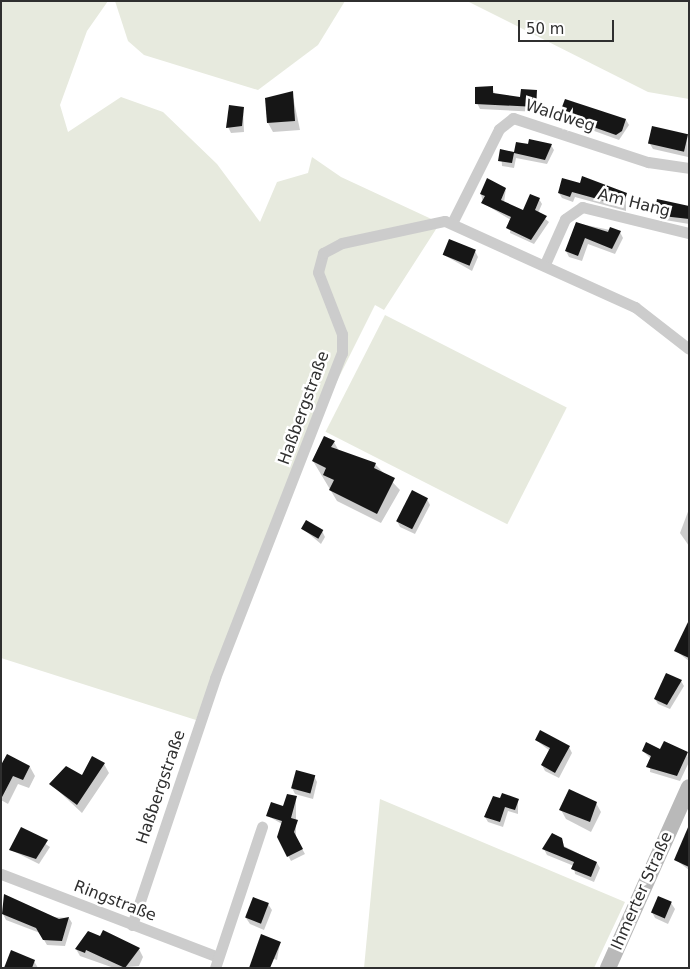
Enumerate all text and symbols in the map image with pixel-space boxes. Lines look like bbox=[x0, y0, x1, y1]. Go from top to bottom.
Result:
scale bar bbox=[520, 10, 616, 42]
text: 50 m bbox=[526, 20, 564, 38]
street label: Waldweg bbox=[523, 96, 597, 136]
street label: Am Hang bbox=[596, 185, 672, 221]
street label: Haßbergstraße bbox=[275, 349, 333, 467]
street label: Haßbergstraße bbox=[133, 727, 189, 847]
street label: Ihmerter Straße bbox=[607, 829, 677, 953]
street label: Ringstraße bbox=[71, 876, 159, 926]

